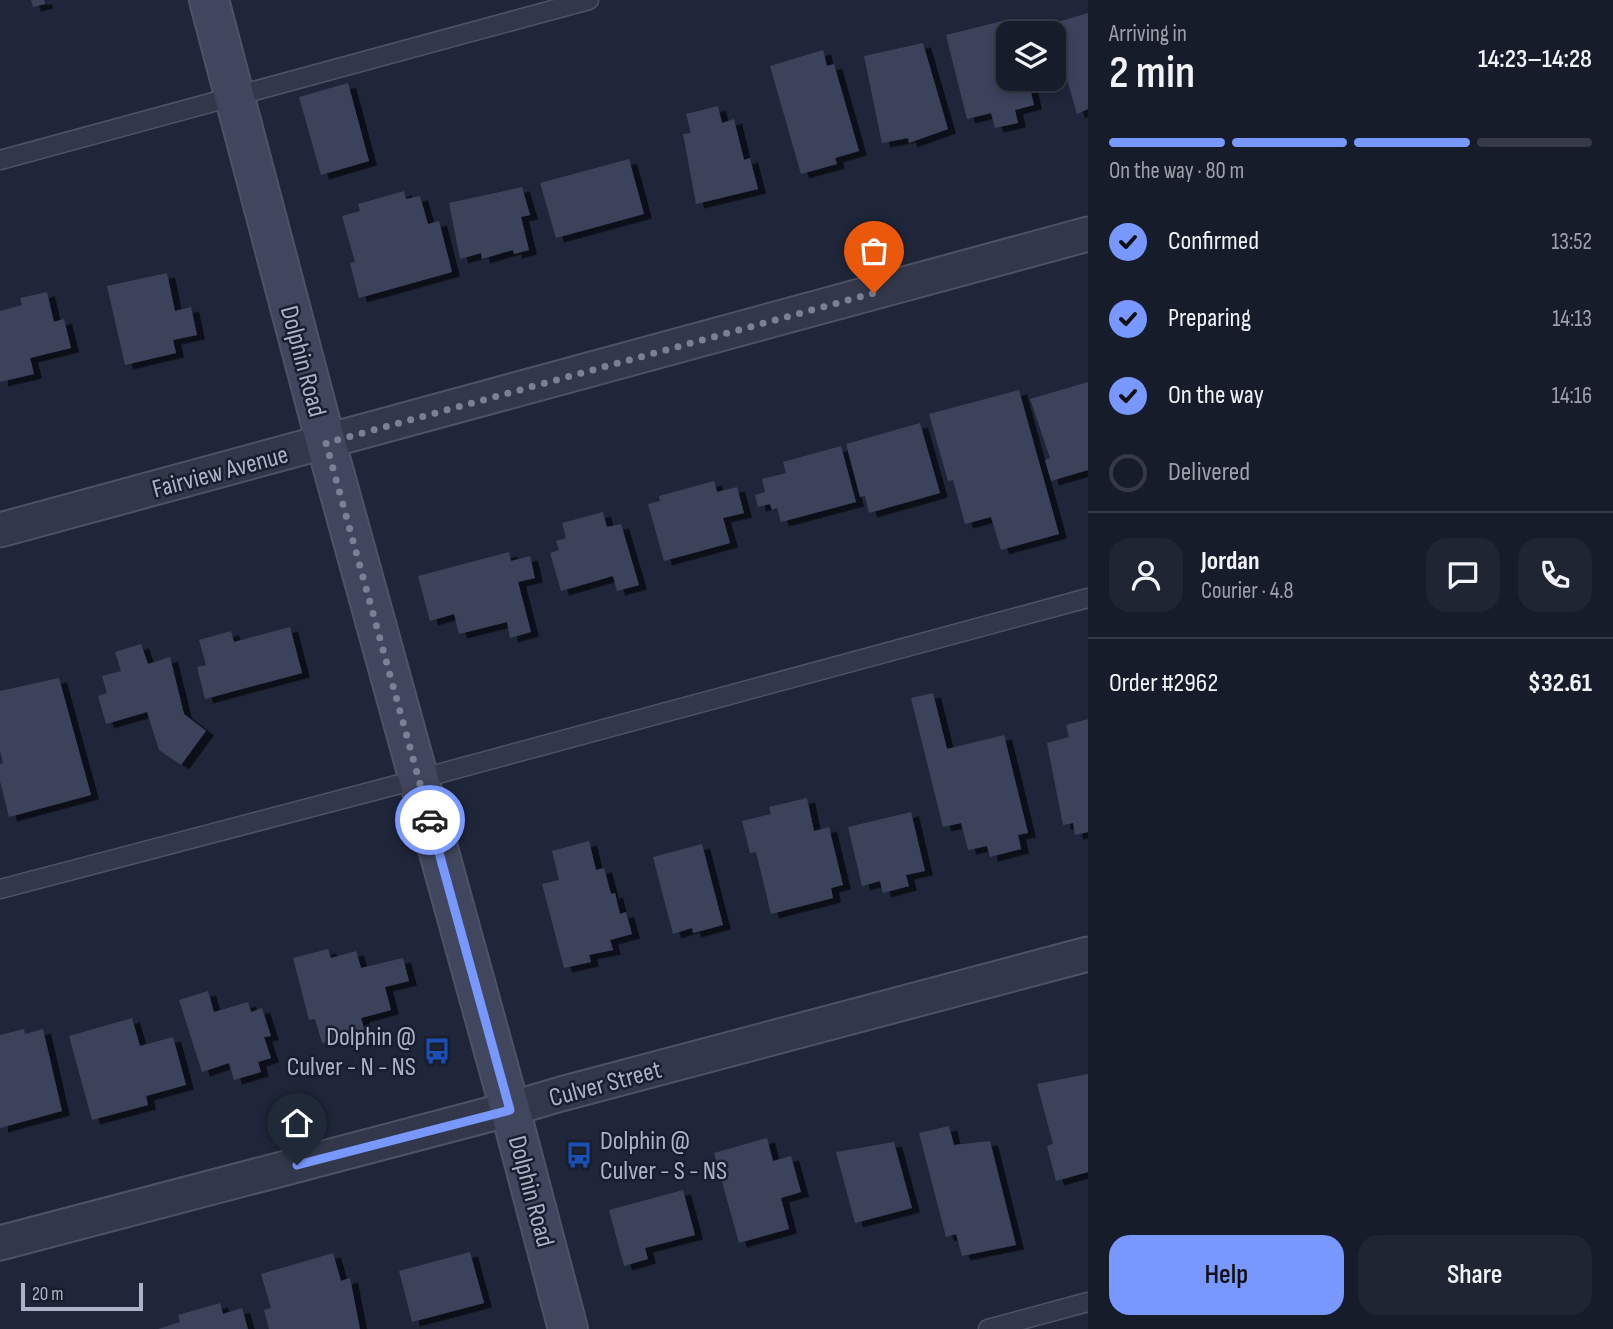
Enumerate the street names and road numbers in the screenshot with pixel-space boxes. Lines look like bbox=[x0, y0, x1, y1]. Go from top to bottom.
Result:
street label: Dolphin Road bbox=[273, 302, 332, 420]
street label: Fairview Avenue bbox=[149, 439, 292, 505]
street label: Culver Street bbox=[546, 1055, 665, 1114]
street label: Dolphin Road bbox=[501, 1132, 560, 1250]

